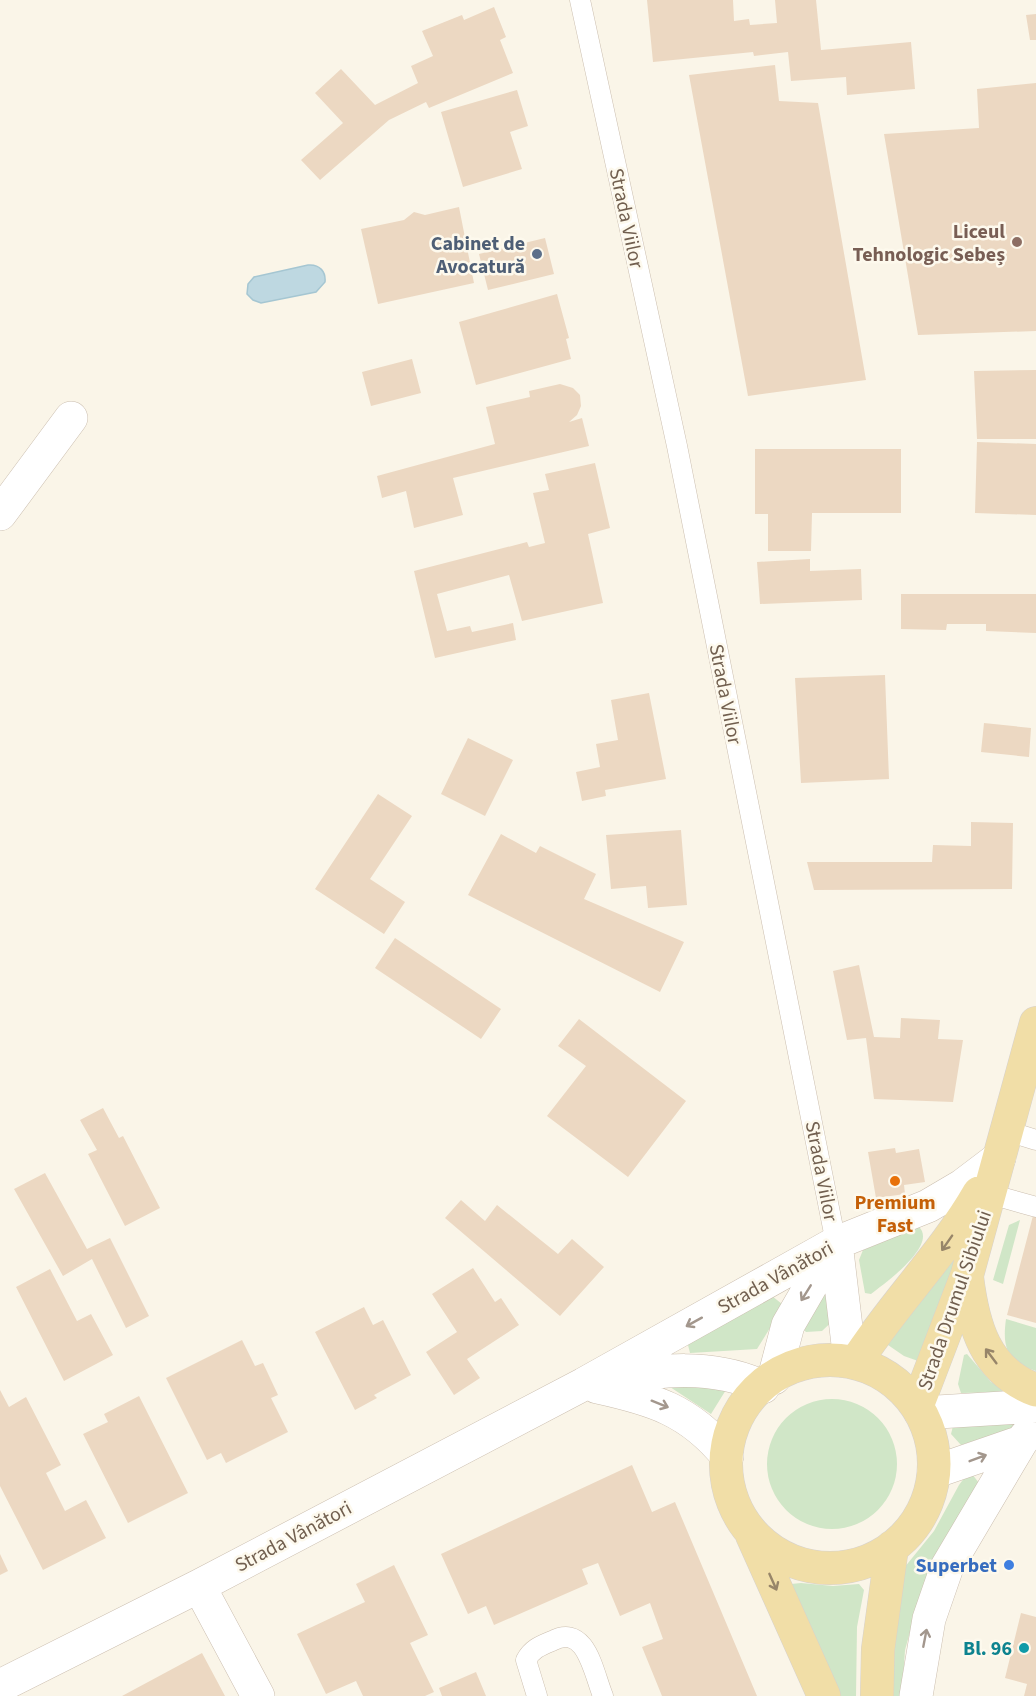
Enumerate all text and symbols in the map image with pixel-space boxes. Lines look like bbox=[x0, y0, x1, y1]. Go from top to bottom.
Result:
street label: Strada Viilor bbox=[602, 166, 650, 271]
place label: Liceul Tehnologic Sebeș bbox=[853, 218, 1005, 269]
place label: Cabinet de Avocatură bbox=[431, 230, 525, 281]
marker: Liceul Tehnologic Sebeș bbox=[1010, 235, 1024, 249]
marker: Cabinet de Avocatură bbox=[530, 247, 544, 261]
street label: Strada Viilor bbox=[702, 642, 748, 747]
street label: Strada Viilor bbox=[798, 1119, 844, 1224]
marker: Premium Fast bbox=[888, 1174, 902, 1188]
place label: Premium Fast bbox=[854, 1189, 936, 1240]
street label: Strada Drumul Sibiului bbox=[911, 1207, 999, 1394]
street label: Strada Vânători bbox=[712, 1234, 838, 1321]
one-way arrow bbox=[941, 1235, 953, 1251]
one-way arrow bbox=[799, 1284, 812, 1301]
one-way arrow bbox=[685, 1317, 702, 1329]
one-way arrow bbox=[984, 1348, 997, 1364]
one-way arrow bbox=[651, 1399, 669, 1410]
one-way arrow bbox=[968, 1452, 987, 1463]
street label: Strada Vânători bbox=[230, 1494, 357, 1579]
place label: Superbet bbox=[915, 1552, 997, 1580]
marker: Superbet bbox=[1002, 1558, 1016, 1572]
one-way arrow bbox=[767, 1572, 779, 1590]
one-way arrow bbox=[920, 1629, 931, 1649]
place label: Bl. 96 bbox=[963, 1635, 1012, 1663]
marker: Bl. 96 bbox=[1017, 1641, 1031, 1655]

